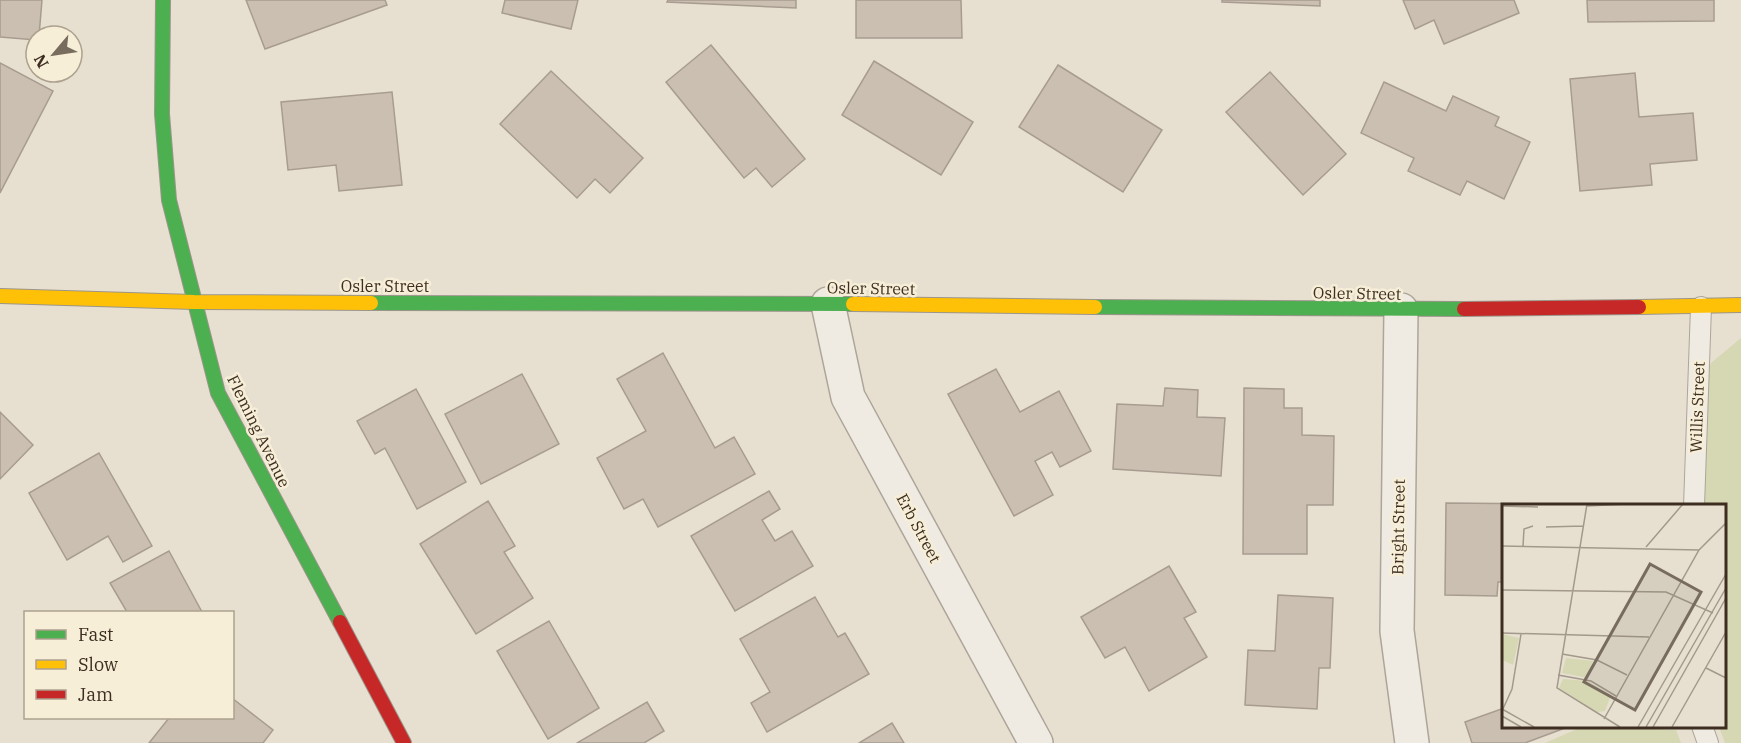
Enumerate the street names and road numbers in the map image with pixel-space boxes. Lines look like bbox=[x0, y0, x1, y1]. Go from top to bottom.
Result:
street label: Osler Street bbox=[341, 276, 430, 296]
street label: Osler Street bbox=[827, 277, 916, 299]
street label: Osler Street bbox=[1313, 282, 1402, 304]
street label: Willis Street bbox=[1685, 361, 1709, 453]
street label: Fleming Avenue bbox=[223, 372, 295, 490]
street label: Bright Street bbox=[1387, 479, 1409, 575]
street label: Erb Street bbox=[892, 490, 946, 566]

